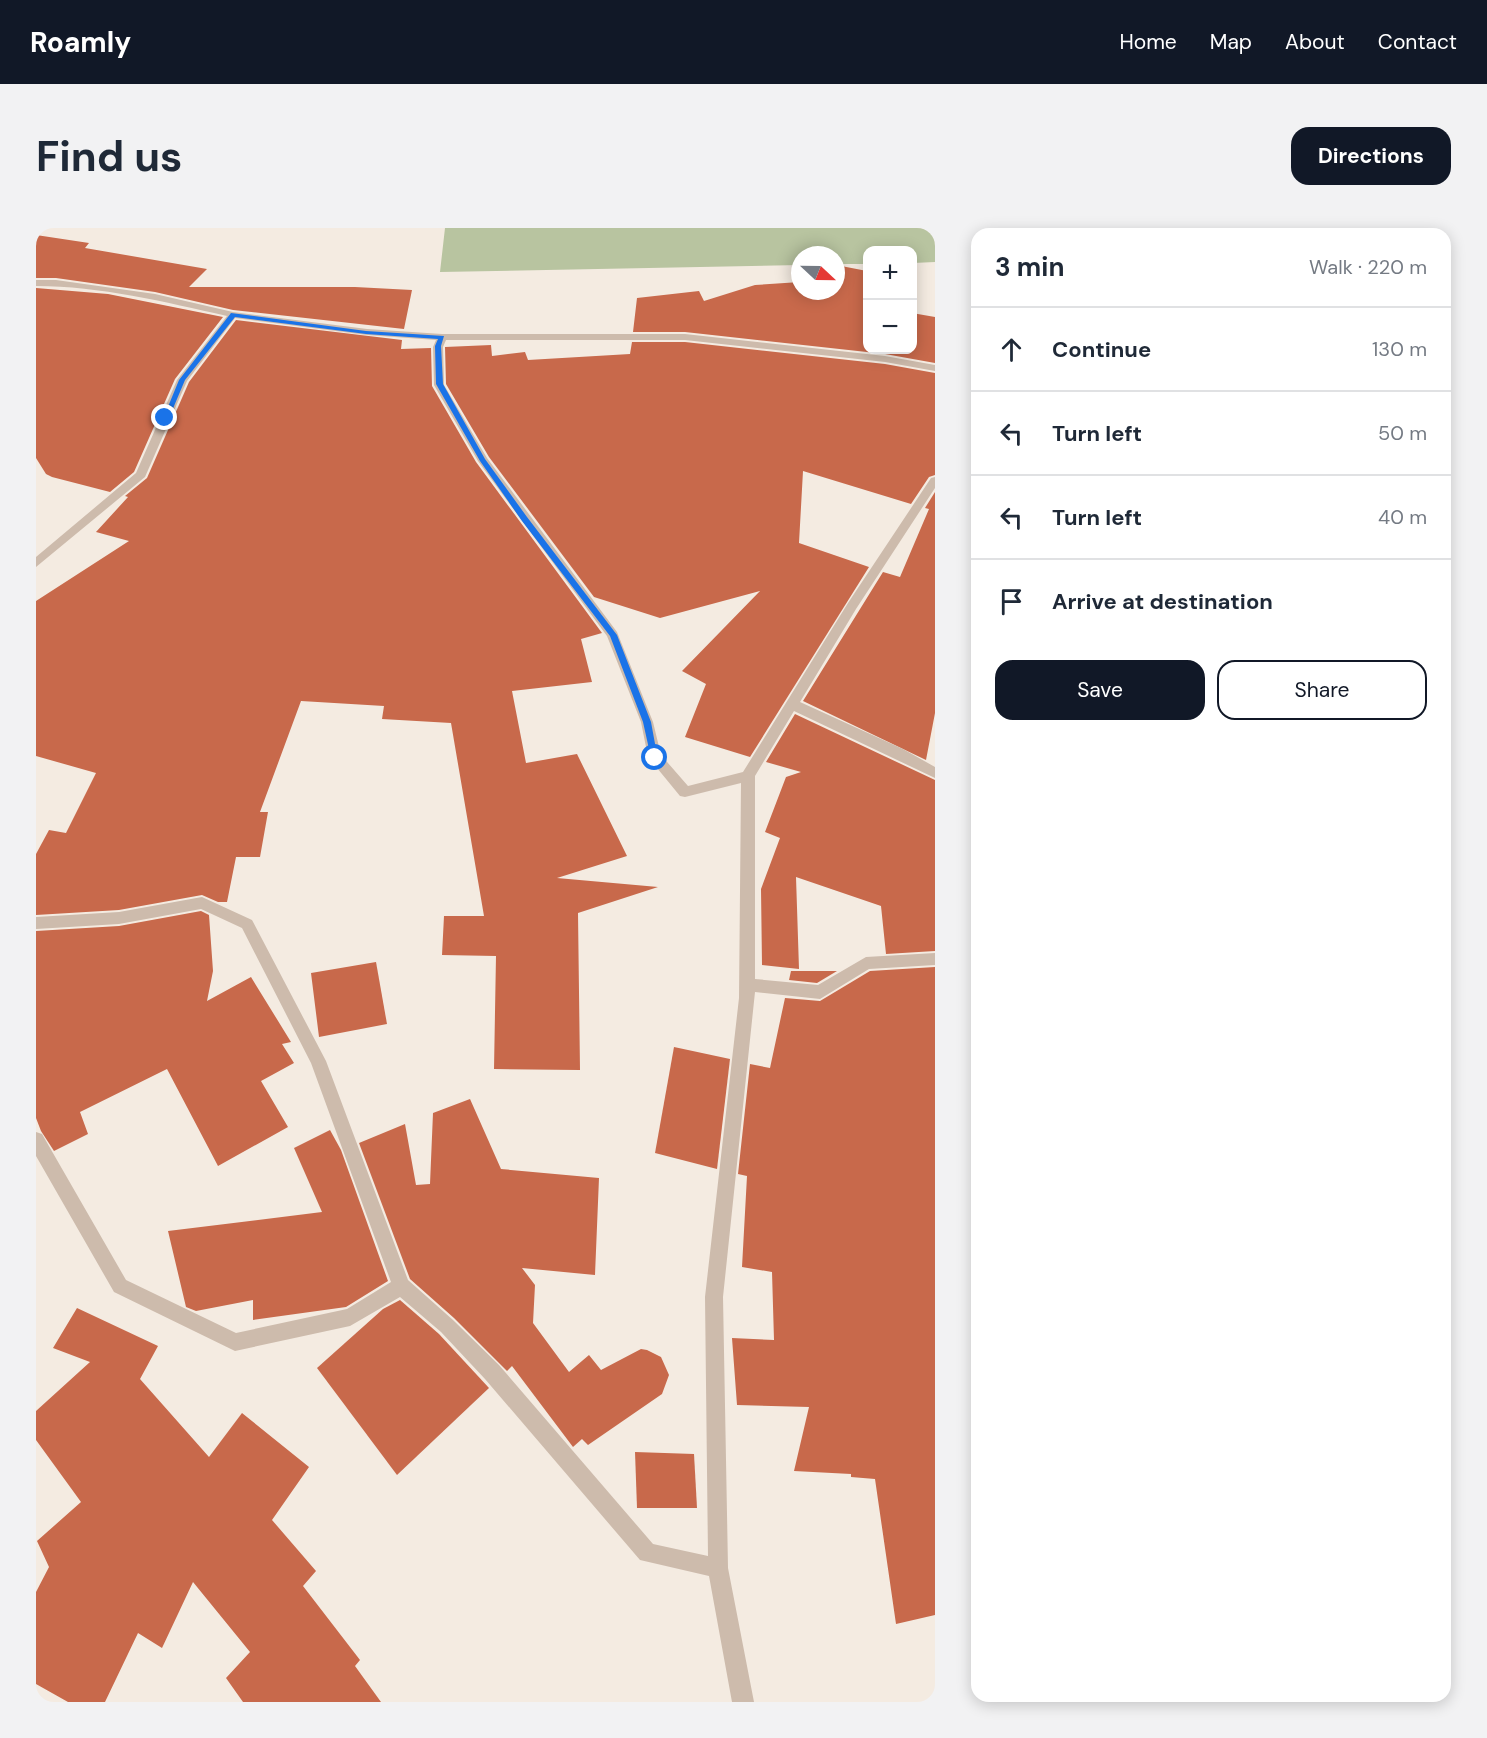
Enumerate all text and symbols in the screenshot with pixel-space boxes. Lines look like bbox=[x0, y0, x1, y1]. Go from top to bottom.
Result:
text: Roamly bbox=[30, 24, 131, 61]
text: Home bbox=[1119, 28, 1177, 56]
text: Map bbox=[1210, 28, 1252, 56]
text: About bbox=[1285, 28, 1345, 56]
text: Contact bbox=[1378, 28, 1457, 56]
button: Directions bbox=[1291, 127, 1451, 185]
text: Find us bbox=[36, 129, 182, 184]
north arrow bbox=[791, 246, 845, 300]
map controls bbox=[863, 246, 917, 354]
button: + bbox=[863, 246, 917, 300]
text: 3 min bbox=[995, 250, 1064, 284]
text: Walk · 220 m bbox=[1309, 254, 1427, 280]
button: − bbox=[863, 300, 917, 354]
icon: ahead bbox=[995, 333, 1028, 366]
text: Continue bbox=[1052, 335, 1151, 364]
text: 130 m bbox=[1372, 336, 1427, 362]
route end bbox=[151, 404, 177, 430]
icon: left bbox=[995, 417, 1028, 450]
text: Turn left bbox=[1052, 419, 1142, 448]
text: 50 m bbox=[1378, 420, 1427, 446]
icon: left bbox=[995, 501, 1028, 534]
text: Turn left bbox=[1052, 503, 1142, 532]
text: 40 m bbox=[1378, 504, 1427, 530]
icon: arrive bbox=[995, 585, 1028, 618]
text: Arrive at destination bbox=[1052, 587, 1273, 616]
button: Save bbox=[995, 660, 1205, 720]
button: Share bbox=[1217, 660, 1427, 720]
route start bbox=[641, 744, 667, 770]

